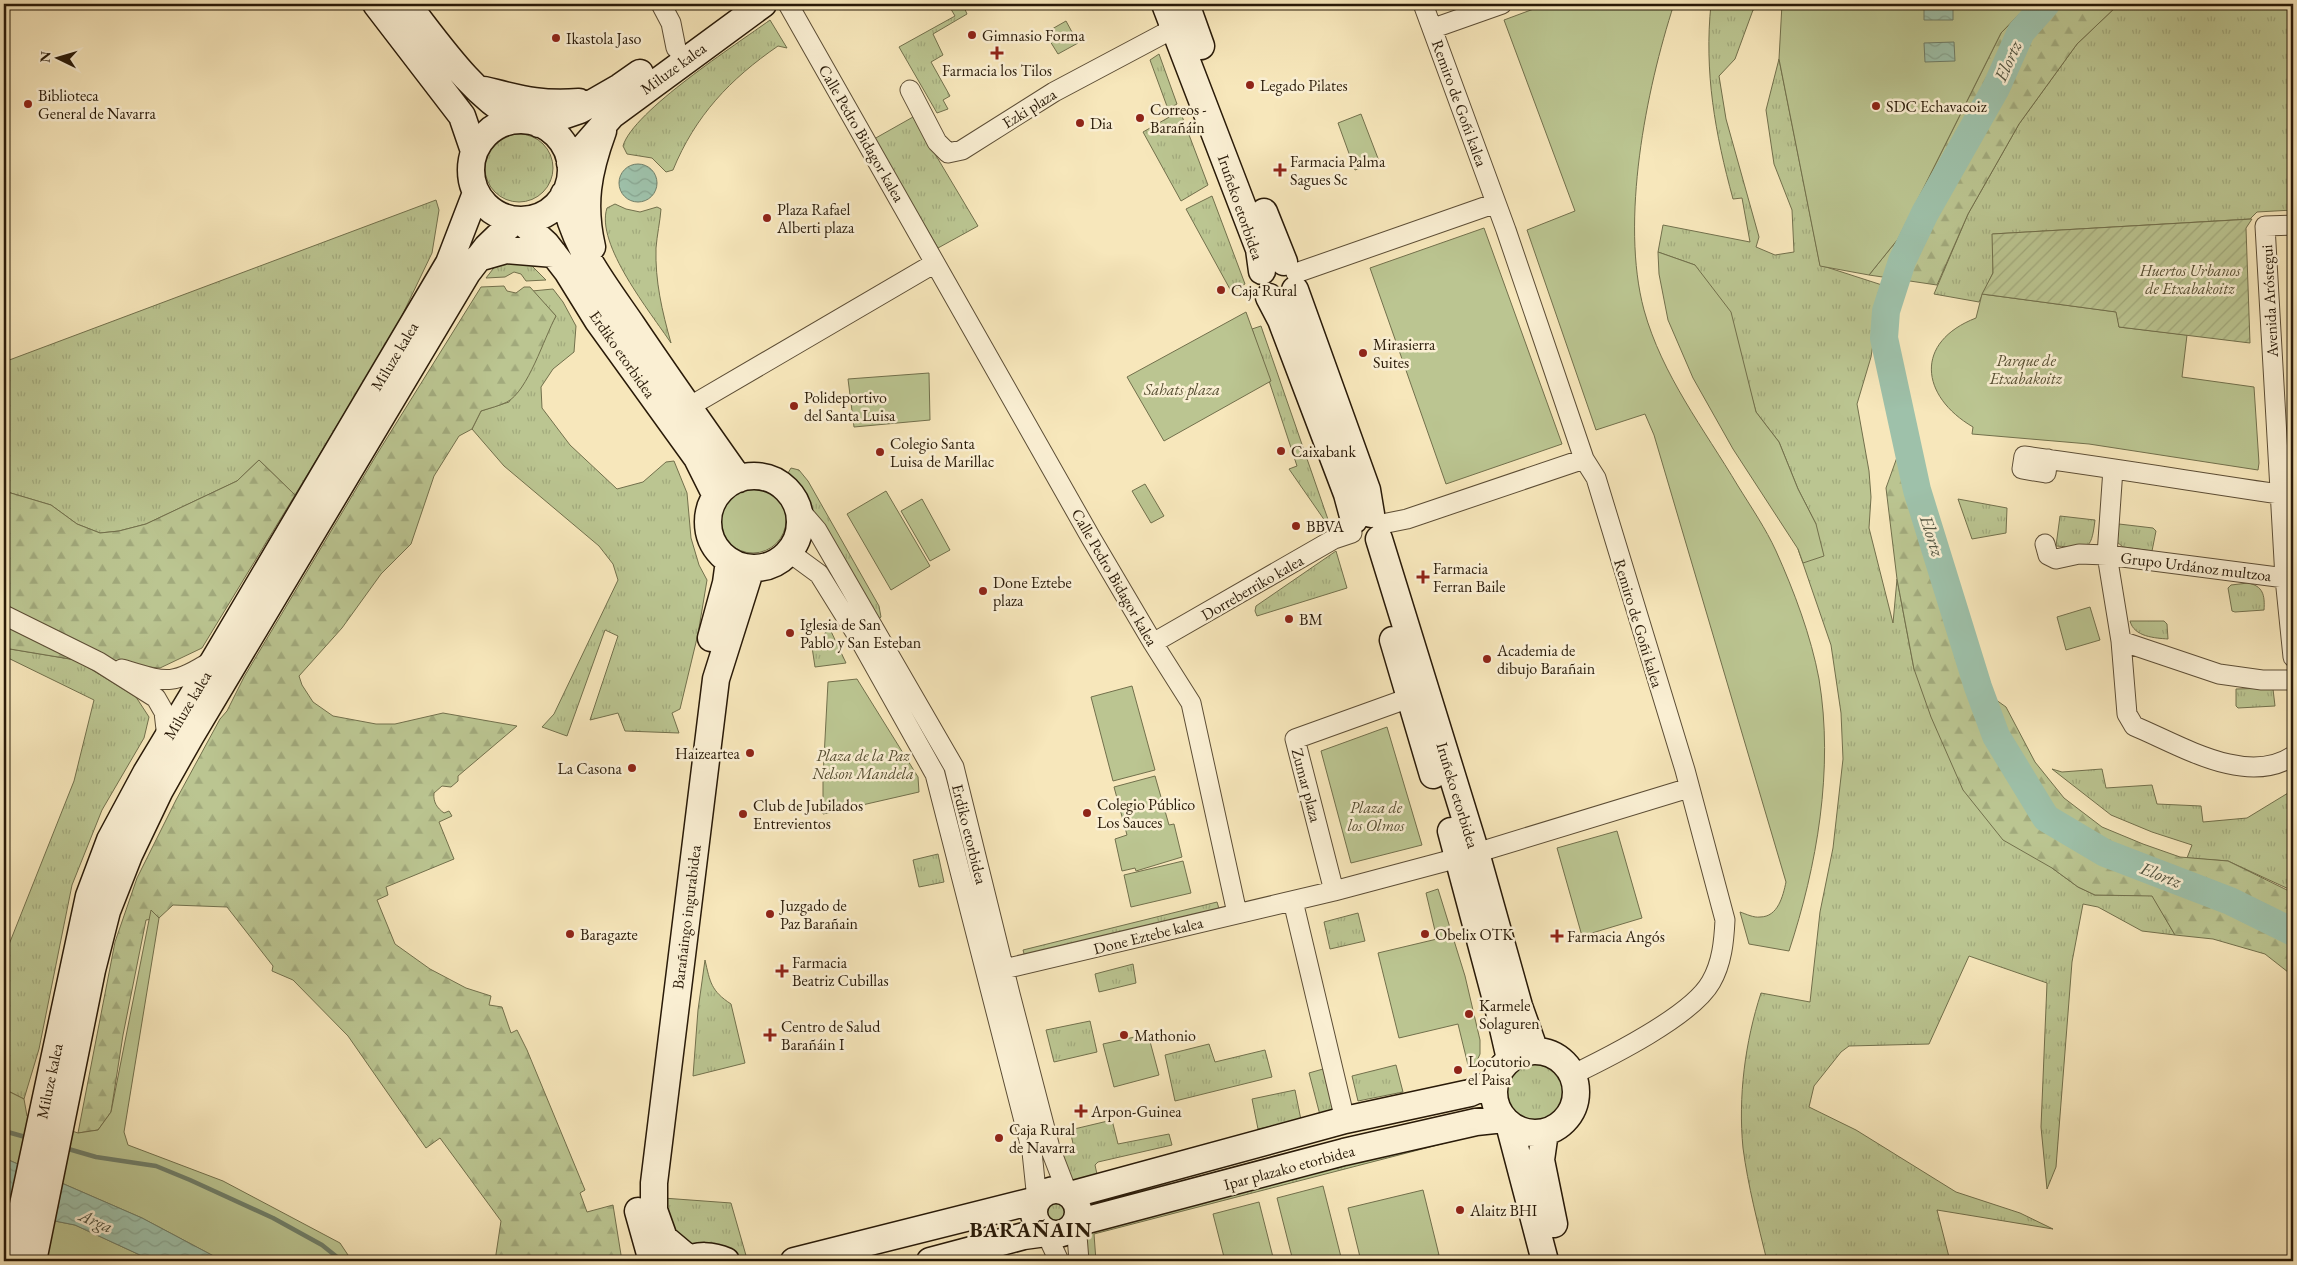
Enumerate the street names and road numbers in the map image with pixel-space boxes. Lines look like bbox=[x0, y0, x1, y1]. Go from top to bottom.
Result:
street label: Miluze kalea bbox=[636, 37, 711, 99]
street label: Remiro de Goñi kalea bbox=[1427, 37, 1492, 170]
street label: Calle Pedro Bidagor kalea bbox=[814, 61, 910, 206]
street label: Ezki plaza bbox=[998, 83, 1061, 133]
street label: Iruñeko etorbidea bbox=[1213, 152, 1269, 263]
street label: Avenida Aróstegui bbox=[2256, 244, 2283, 359]
street label: Erdiko etorbidea bbox=[585, 306, 661, 403]
street label: Miluze kalea bbox=[366, 318, 423, 394]
street label: Calle Pedro Bidagor kalea bbox=[1067, 505, 1163, 650]
street label: Grupo Urdánoz multzoa bbox=[2119, 547, 2273, 586]
street label: Dorreberriko kalea bbox=[1197, 549, 1308, 625]
street label: Remiro de Goñi kalea bbox=[1609, 556, 1668, 691]
street label: Miluze kalea bbox=[159, 667, 216, 743]
street label: Iruñeko etorbidea bbox=[1431, 740, 1484, 851]
street label: Zumar plaza bbox=[1287, 746, 1327, 825]
street label: Erdiko etorbidea bbox=[947, 782, 992, 887]
street label: Barañaingo ingurabidea bbox=[667, 843, 706, 990]
street label: Done Eztebe kalea bbox=[1091, 912, 1206, 959]
street label: Miluze kalea bbox=[31, 1041, 68, 1121]
street label: Ipar plazako etorbidea bbox=[1221, 1140, 1358, 1195]

